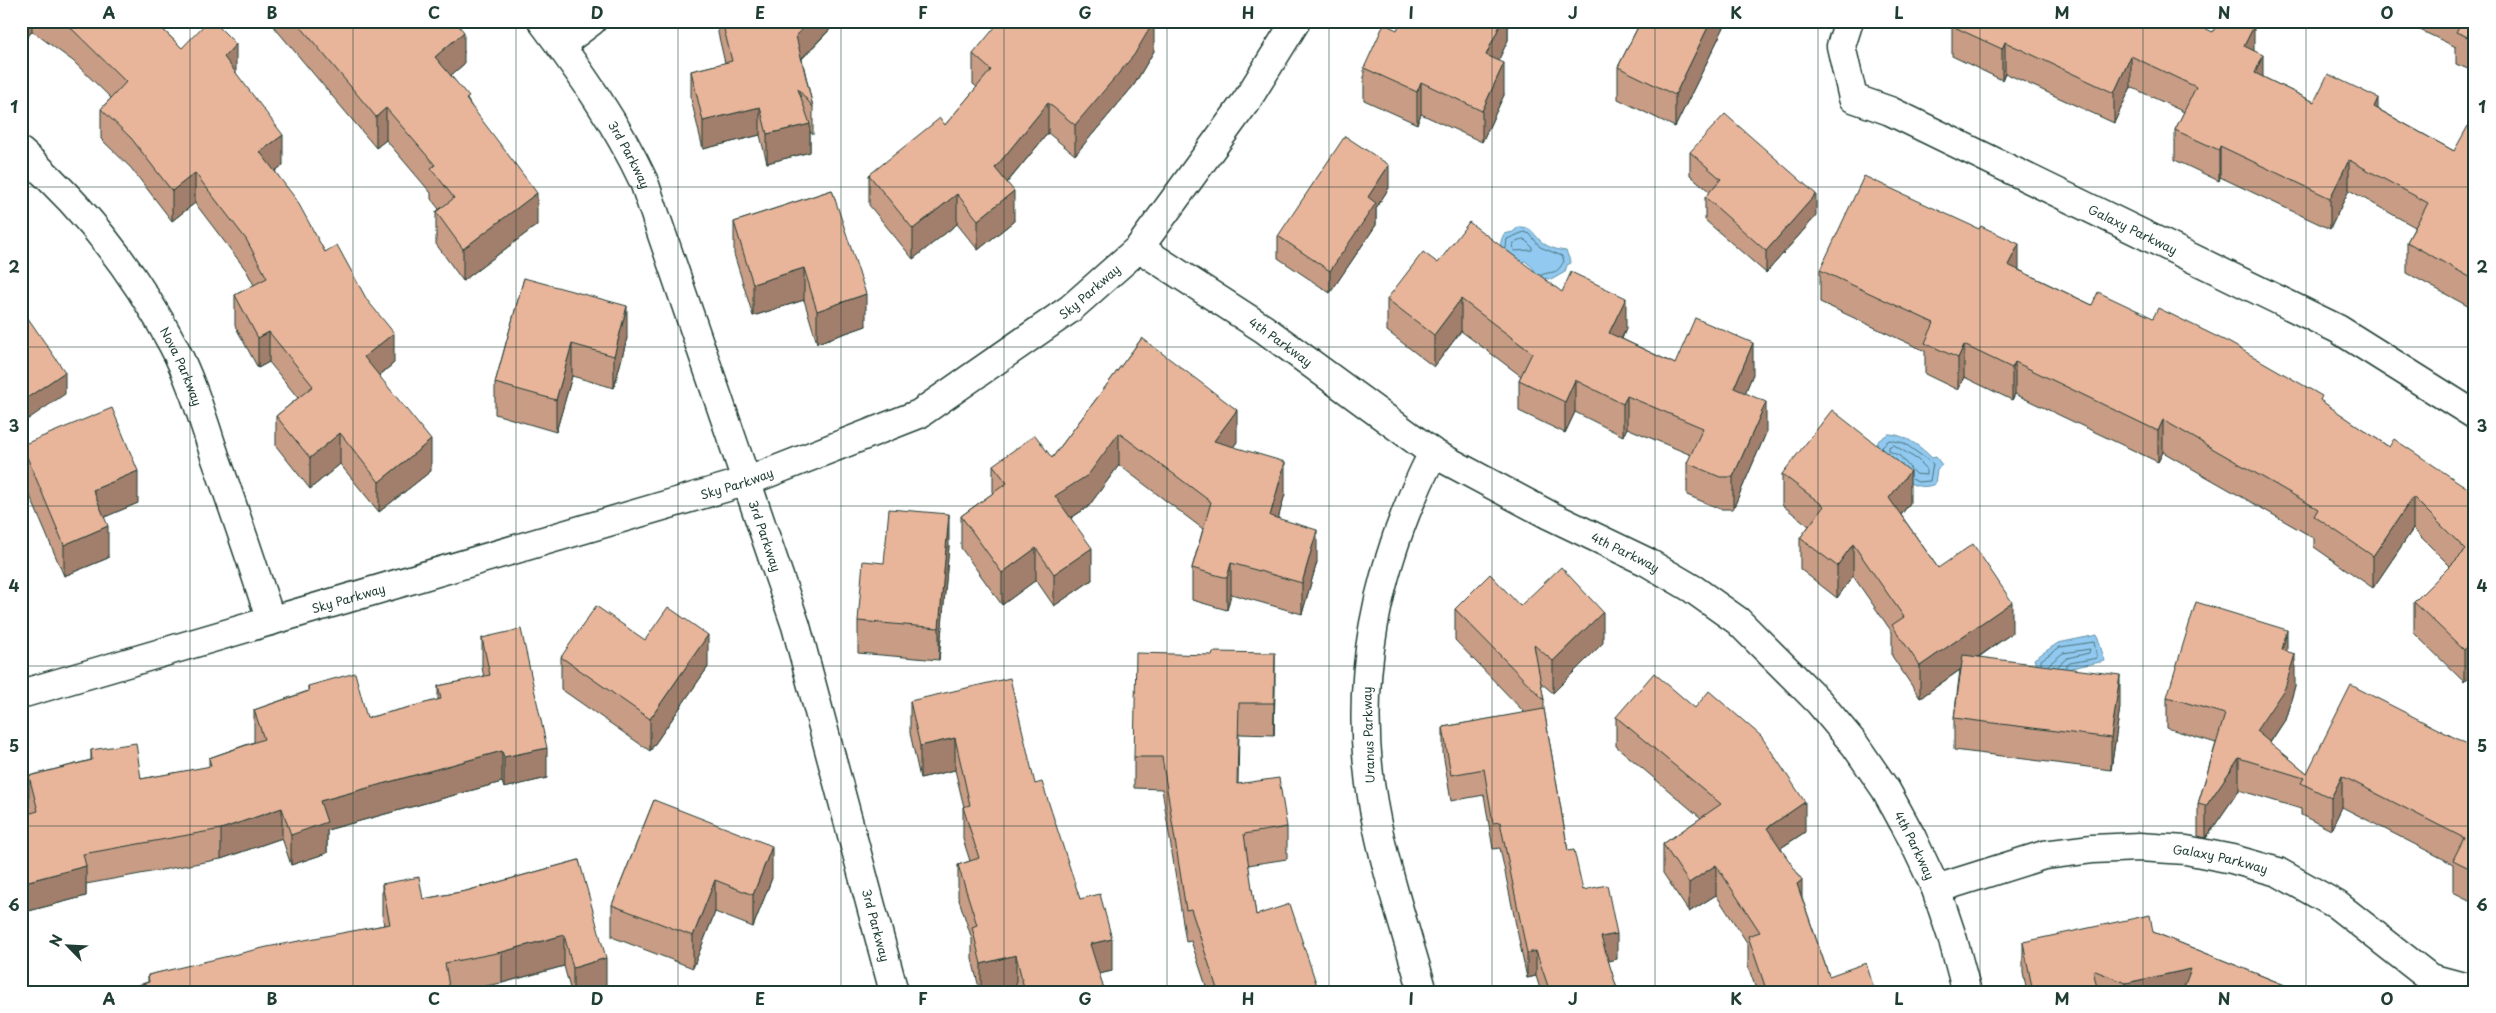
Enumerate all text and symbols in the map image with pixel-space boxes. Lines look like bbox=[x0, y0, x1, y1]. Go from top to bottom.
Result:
text: A bbox=[103, 0, 116, 24]
text: B bbox=[267, 0, 278, 24]
text: C bbox=[428, 0, 440, 24]
text: D bbox=[591, 0, 603, 24]
text: E bbox=[755, 0, 765, 24]
text: F bbox=[918, 0, 928, 24]
text: G bbox=[1078, 0, 1092, 24]
text: H bbox=[1242, 0, 1254, 24]
text: I bbox=[1408, 0, 1414, 24]
text: J bbox=[1568, 0, 1578, 24]
text: K bbox=[1730, 0, 1742, 24]
text: L bbox=[1894, 0, 1904, 24]
text: M bbox=[2054, 0, 2070, 24]
text: N bbox=[2218, 0, 2230, 24]
text: O bbox=[2381, 0, 2394, 24]
text: 1 bbox=[10, 94, 18, 118]
text: 1 bbox=[2478, 94, 2486, 118]
street label: 3rd Parkway bbox=[604, 117, 655, 191]
street label: Galaxy Parkway bbox=[2085, 200, 2180, 259]
text: 2 bbox=[8, 254, 20, 278]
text: 2 bbox=[2476, 254, 2488, 278]
street label: Sky Parkway bbox=[1055, 260, 1124, 323]
street label: 4th Parkway bbox=[1246, 313, 1316, 371]
street label: Nova Parkway bbox=[156, 324, 207, 408]
text: 3 bbox=[9, 413, 19, 437]
text: 3 bbox=[2477, 413, 2487, 437]
street label: Sky Parkway bbox=[698, 463, 776, 504]
street label: 3rd Parkway bbox=[745, 498, 786, 574]
street label: 4th Parkway bbox=[1588, 528, 1663, 577]
text: 4 bbox=[9, 573, 20, 597]
text: 4 bbox=[2477, 573, 2488, 597]
street label: Sky Parkway bbox=[309, 579, 387, 617]
street label: Uranus Parkway bbox=[1357, 686, 1379, 784]
text: 5 bbox=[9, 733, 19, 757]
text: 5 bbox=[2477, 733, 2487, 757]
street label: 4th Parkway bbox=[1890, 808, 1939, 882]
street label: Galaxy Parkway bbox=[2172, 840, 2270, 878]
street label: 3rd Parkway bbox=[858, 887, 894, 964]
text: 6 bbox=[8, 892, 20, 916]
text: 6 bbox=[2476, 892, 2488, 916]
north arrow bbox=[42, 920, 92, 970]
text: N bbox=[44, 931, 68, 950]
text: A bbox=[103, 986, 116, 1010]
text: B bbox=[267, 986, 278, 1010]
text: C bbox=[428, 986, 440, 1010]
text: D bbox=[591, 986, 603, 1010]
text: E bbox=[755, 986, 765, 1010]
text: F bbox=[918, 986, 928, 1010]
text: G bbox=[1078, 986, 1092, 1010]
text: H bbox=[1242, 986, 1254, 1010]
text: I bbox=[1408, 986, 1414, 1010]
text: J bbox=[1568, 986, 1578, 1010]
text: K bbox=[1730, 986, 1742, 1010]
text: L bbox=[1894, 986, 1904, 1010]
text: M bbox=[2054, 986, 2070, 1010]
text: N bbox=[2218, 986, 2230, 1010]
text: O bbox=[2381, 986, 2394, 1010]

